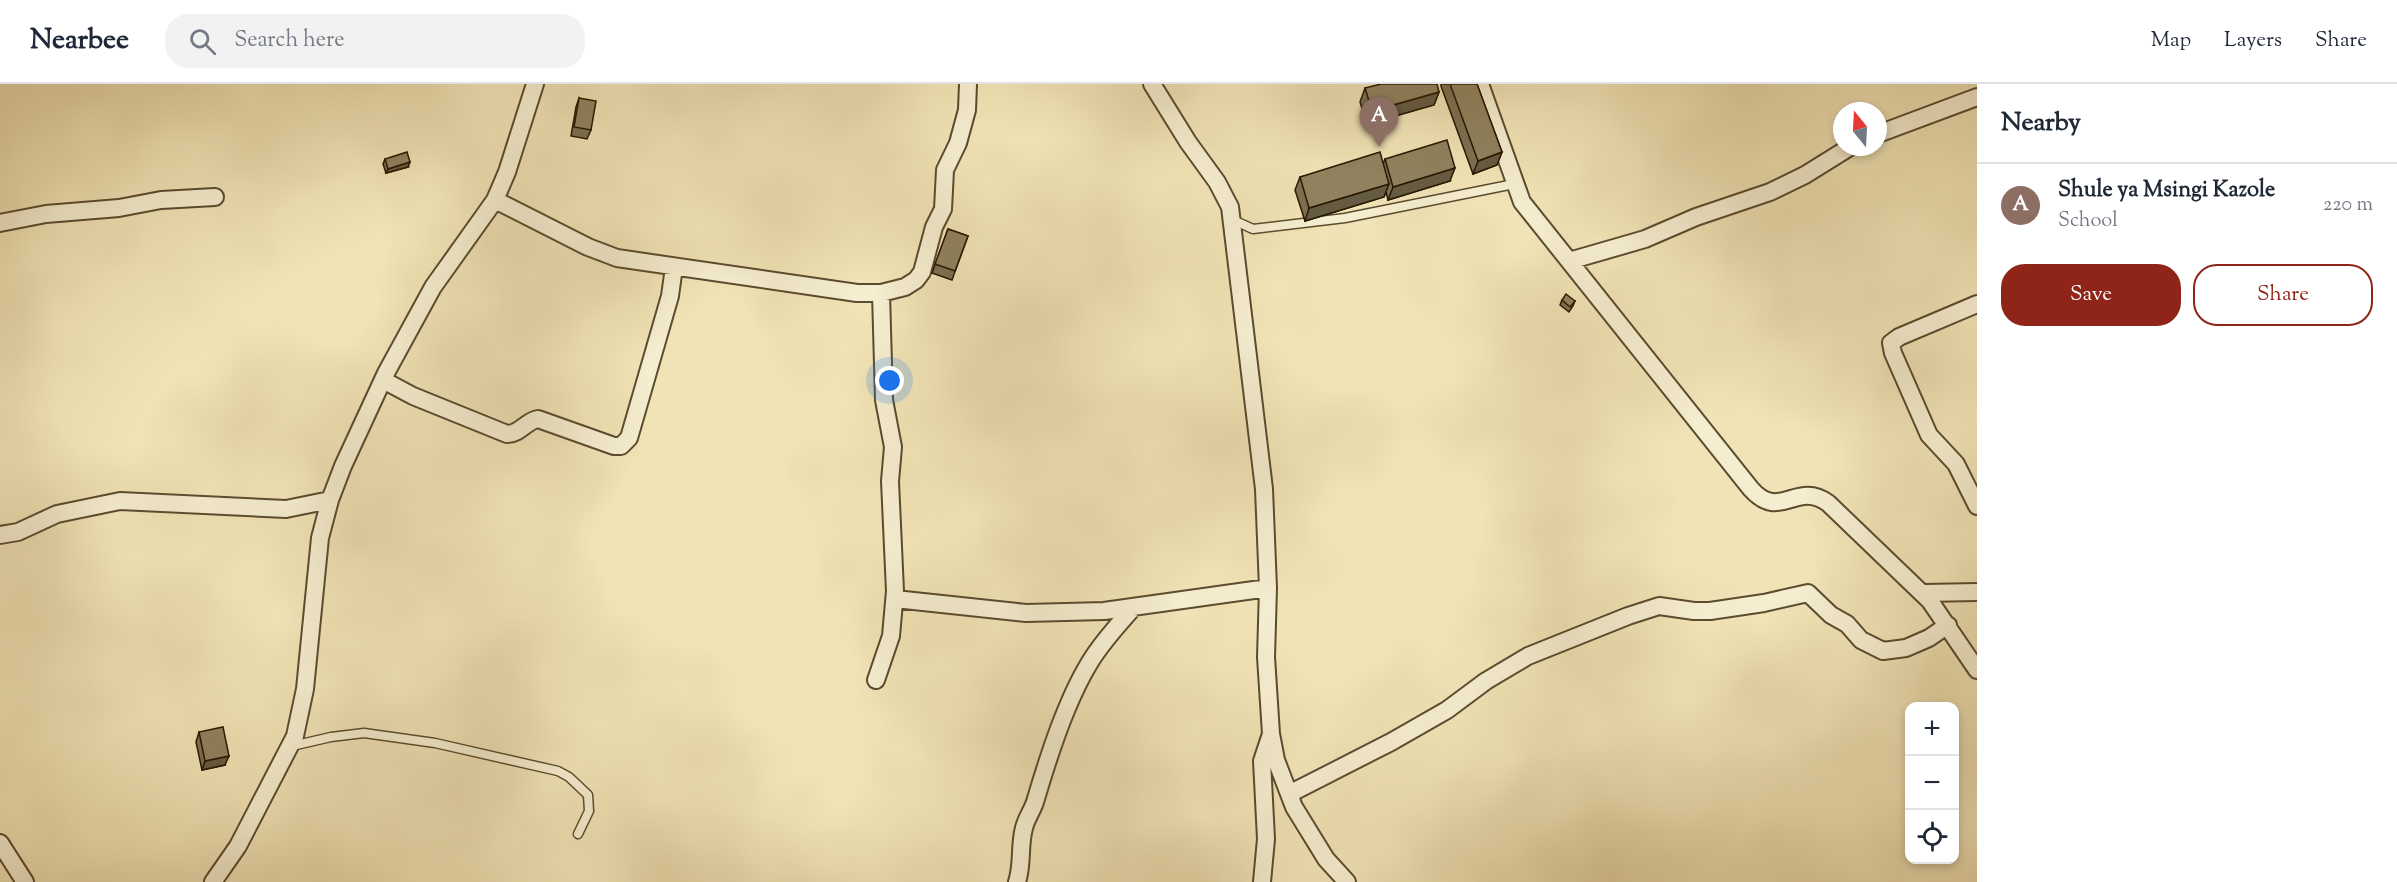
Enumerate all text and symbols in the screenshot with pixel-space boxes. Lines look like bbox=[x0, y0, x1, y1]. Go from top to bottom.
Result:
search box bbox=[165, 14, 585, 68]
text: Nearbee bbox=[30, 21, 129, 61]
icon: search bbox=[186, 25, 219, 58]
text: Search here bbox=[234, 25, 345, 57]
text: Map bbox=[2151, 26, 2191, 56]
text: Layers bbox=[2224, 26, 2282, 56]
text: Share bbox=[2315, 26, 2367, 56]
pin: A bbox=[1360, 98, 1398, 147]
north arrow bbox=[1833, 102, 1887, 156]
text: Nearby bbox=[2001, 105, 2081, 142]
text: Shule ya Msingi Kazole bbox=[2058, 175, 2275, 207]
text: A bbox=[2012, 191, 2029, 220]
text: 220 m bbox=[2323, 191, 2373, 220]
text: School bbox=[2058, 207, 2118, 236]
button: Save bbox=[2001, 264, 2181, 326]
button: Share bbox=[2193, 264, 2373, 326]
your location bbox=[875, 366, 904, 395]
map controls bbox=[1905, 702, 1959, 864]
button: + bbox=[1905, 702, 1959, 756]
button: − bbox=[1905, 756, 1959, 810]
button: locate bbox=[1905, 810, 1959, 864]

